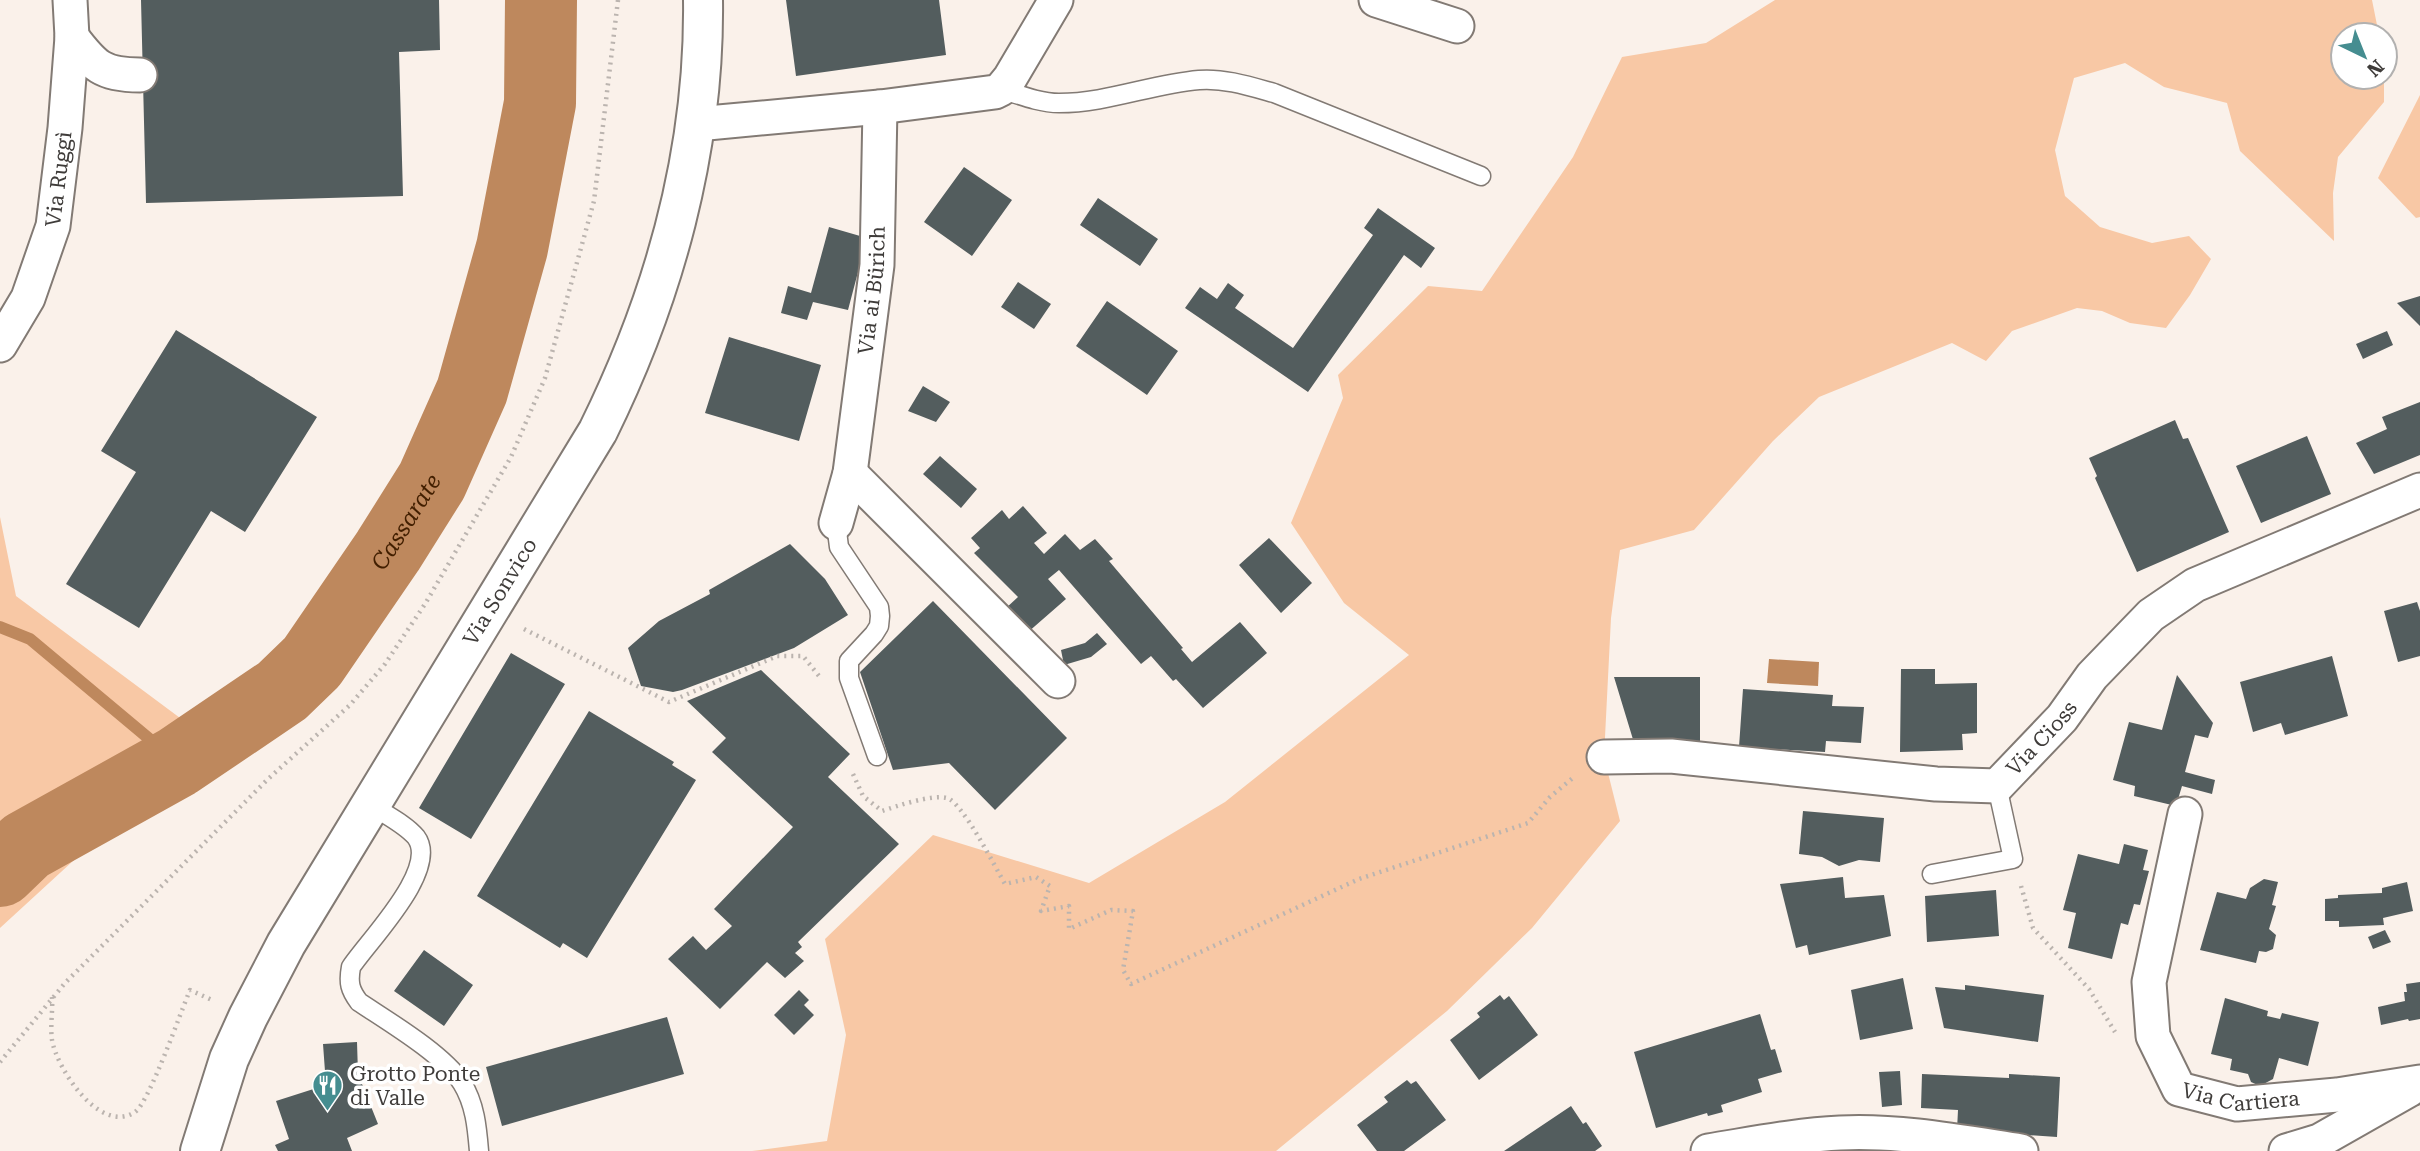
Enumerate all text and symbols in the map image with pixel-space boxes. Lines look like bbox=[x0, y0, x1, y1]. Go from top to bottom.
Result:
north arrow bbox=[2329, 21, 2399, 91]
text: N bbox=[2362, 55, 2388, 82]
street label: Via Ruggì bbox=[41, 130, 77, 228]
street label: Via ai Bürich bbox=[853, 225, 890, 356]
water label: Cassarate bbox=[366, 469, 447, 576]
street label: Via Sonvico bbox=[458, 534, 542, 650]
street label: Via Cioss bbox=[2001, 696, 2082, 781]
place label: Grotto Ponte di Valle bbox=[350, 1062, 480, 1110]
restaurant icon: Grotto Ponte di Valle bbox=[310, 1069, 344, 1113]
street label: Via Cartiera bbox=[2179, 1078, 2301, 1116]

